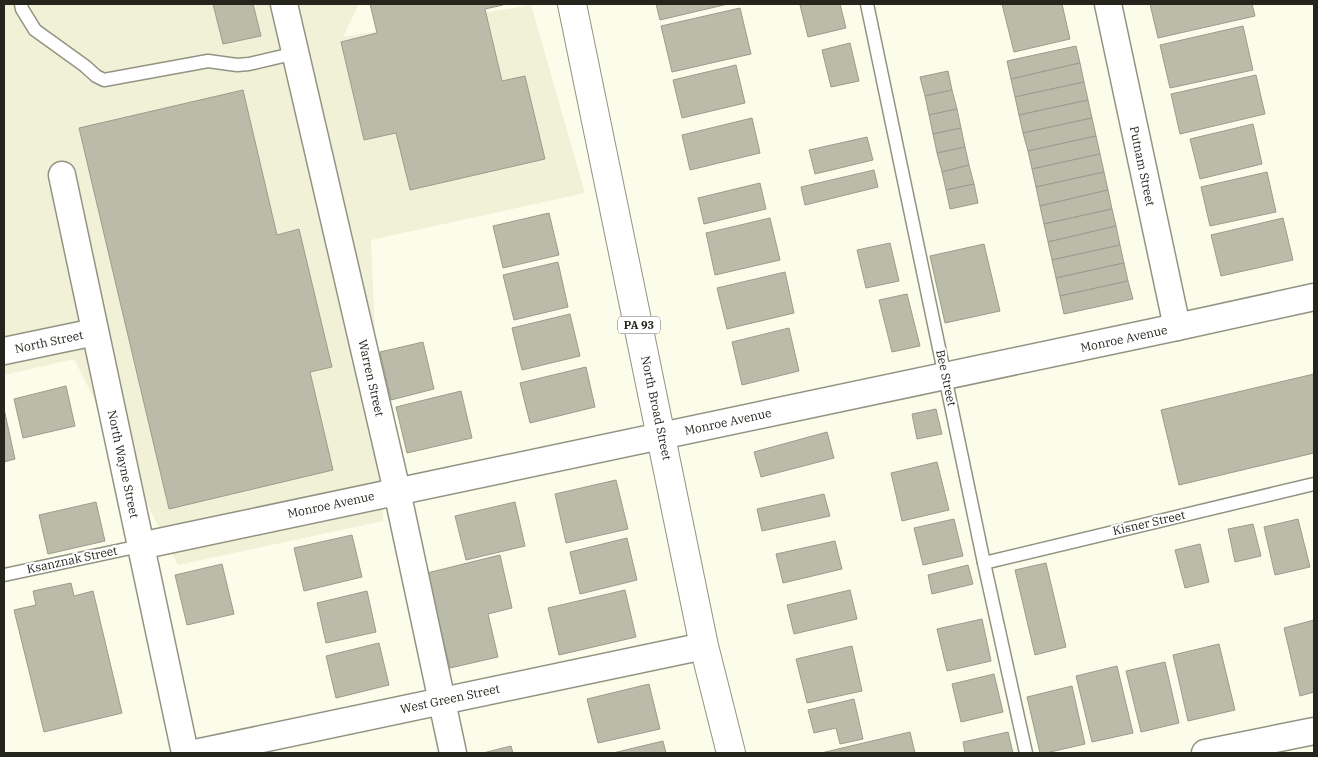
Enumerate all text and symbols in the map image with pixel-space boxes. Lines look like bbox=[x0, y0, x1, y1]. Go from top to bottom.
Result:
street label: Putnam Street bbox=[1127, 125, 1158, 207]
road number: PA 93 bbox=[618, 316, 660, 334]
street label: Monroe Avenue bbox=[1079, 322, 1169, 355]
street label: North Street bbox=[13, 327, 85, 356]
street label: Warren Street bbox=[355, 338, 388, 418]
street label: Bee Street bbox=[933, 348, 960, 408]
street label: North Broad Street bbox=[638, 354, 675, 462]
street label: Monroe Avenue bbox=[683, 405, 773, 438]
street label: North Wayne Street bbox=[105, 408, 142, 519]
street label: Monroe Avenue bbox=[286, 488, 376, 521]
street label: Kisner Street bbox=[1111, 507, 1187, 538]
street label: Ksanznak Street bbox=[25, 543, 119, 576]
street label: West Green Street bbox=[399, 681, 501, 716]

